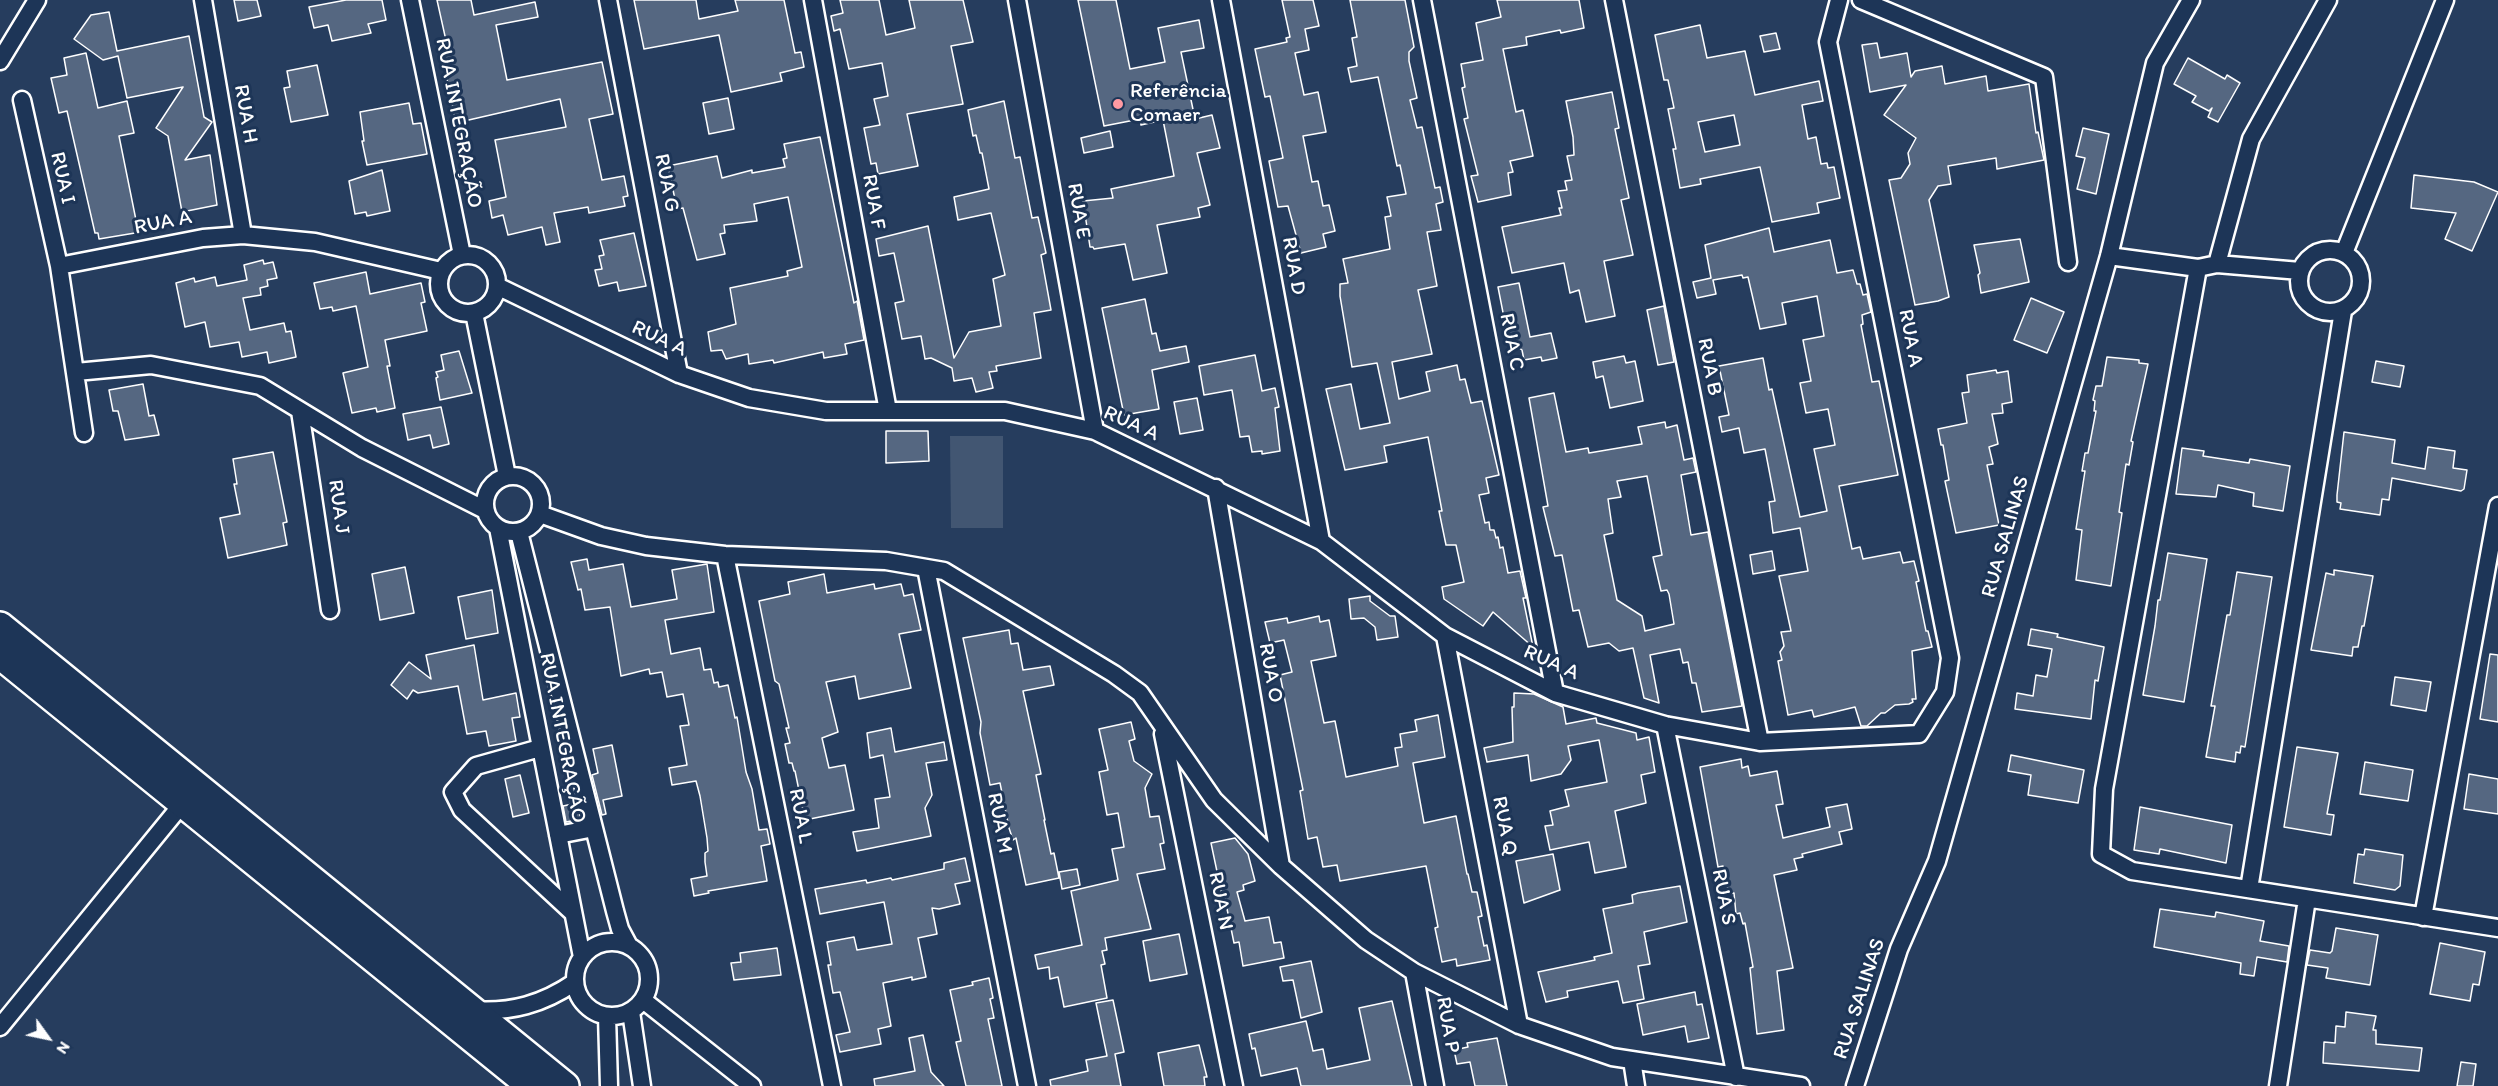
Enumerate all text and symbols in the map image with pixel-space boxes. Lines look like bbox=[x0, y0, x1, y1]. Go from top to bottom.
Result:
street label: RUA INTEGRAÇÃO bbox=[429, 36, 487, 210]
place label: Referência Comaer bbox=[1130, 79, 1226, 129]
street label: RUA H bbox=[227, 83, 263, 145]
marker: Referência Comaer bbox=[1111, 97, 1125, 111]
street label: RUA I bbox=[44, 150, 80, 206]
street label: RUA G bbox=[648, 152, 684, 214]
street label: RUA F bbox=[856, 172, 890, 232]
street label: RUA E bbox=[1061, 181, 1095, 241]
street label: RUA A bbox=[132, 205, 194, 241]
street label: RUA D bbox=[1275, 235, 1311, 297]
street label: RUA A bbox=[1892, 307, 1928, 369]
street label: RUA C bbox=[1493, 311, 1529, 373]
street label: RUA A bbox=[627, 315, 691, 363]
street label: RUA B bbox=[1691, 336, 1727, 398]
street label: RUA A bbox=[1099, 401, 1163, 447]
street label: RUA SALINAS bbox=[1977, 473, 2035, 601]
street label: RUA J bbox=[322, 478, 354, 536]
street label: RUA A bbox=[1519, 640, 1583, 686]
street label: RUA O bbox=[1252, 641, 1288, 705]
street label: RUA INTEGRAÇÃO bbox=[533, 651, 591, 825]
street label: RUA L bbox=[782, 786, 818, 846]
street label: RUA M bbox=[981, 791, 1017, 855]
street label: RUA Q bbox=[1486, 794, 1522, 858]
street label: RUA S bbox=[1705, 867, 1741, 927]
street label: RUA N bbox=[1202, 870, 1238, 932]
street label: RUA SALINAS bbox=[1829, 935, 1891, 1063]
street label: RUA P bbox=[1430, 995, 1464, 1055]
north arrow bbox=[18, 1008, 78, 1068]
text: N bbox=[53, 1038, 74, 1058]

